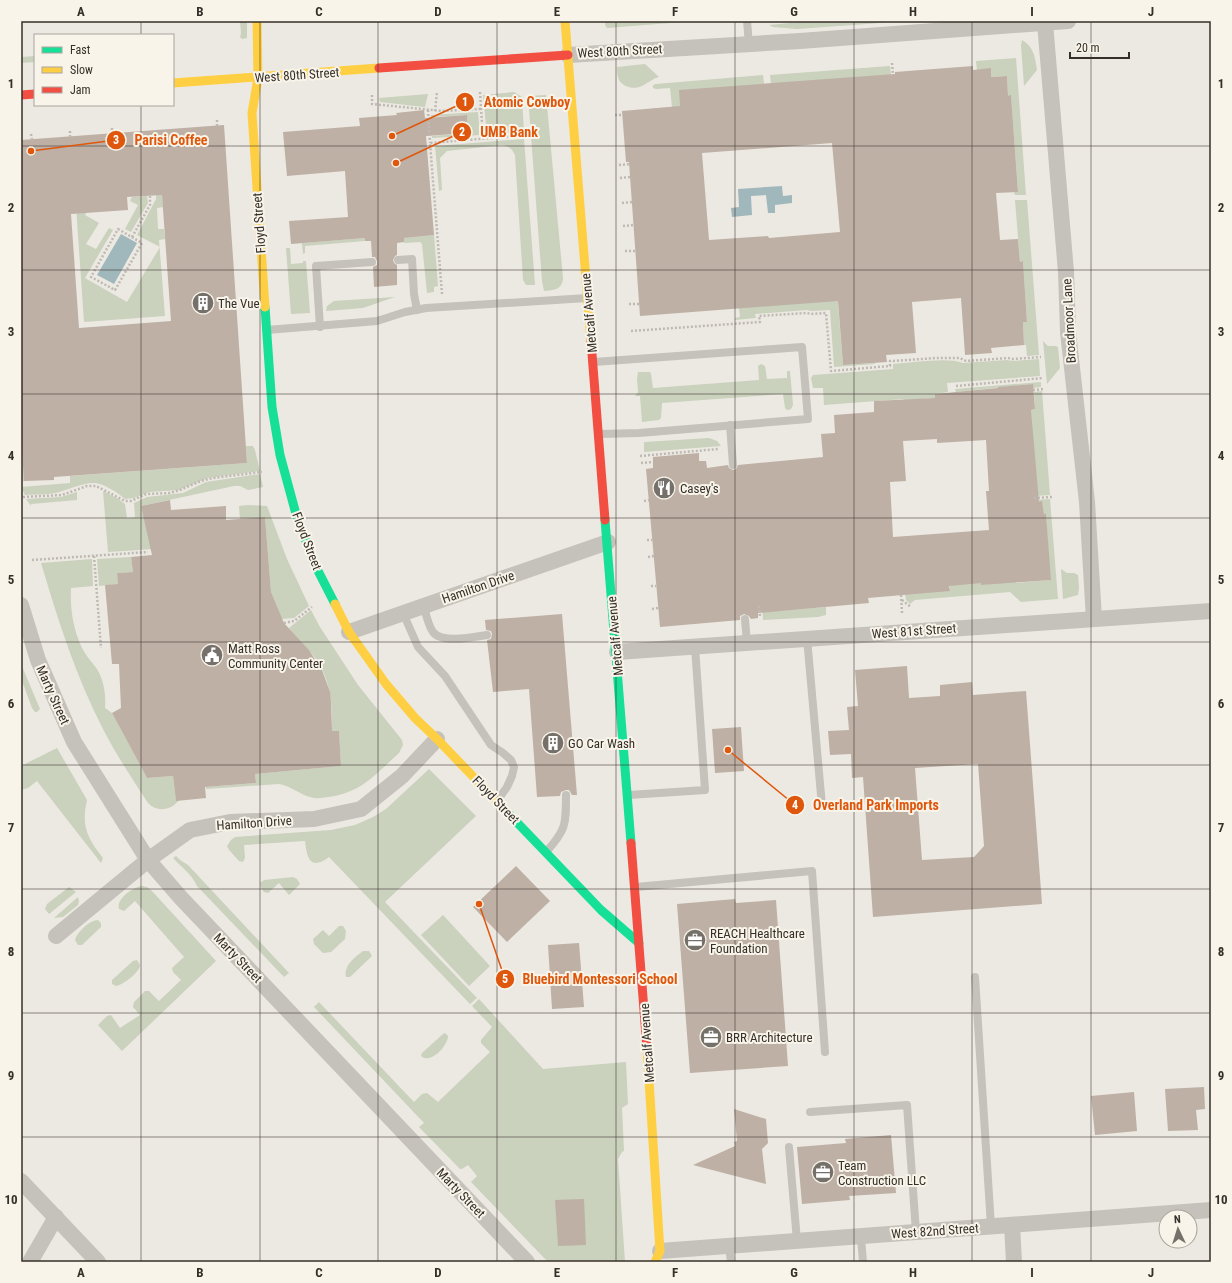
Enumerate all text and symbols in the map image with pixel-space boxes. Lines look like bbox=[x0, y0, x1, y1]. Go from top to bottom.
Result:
text: A bbox=[77, 4, 85, 19]
text: B bbox=[196, 4, 204, 19]
text: C bbox=[315, 4, 323, 19]
text: D bbox=[434, 4, 442, 19]
text: E bbox=[554, 4, 561, 19]
text: F bbox=[672, 4, 678, 19]
text: G bbox=[790, 4, 798, 19]
text: H bbox=[909, 4, 917, 19]
text: I bbox=[1030, 4, 1034, 19]
text: J bbox=[1148, 4, 1154, 19]
legend bbox=[34, 34, 174, 106]
scale bar bbox=[1070, 34, 1129, 60]
street label: West 80th Street bbox=[577, 41, 663, 61]
text: 20 m bbox=[1076, 41, 1100, 55]
text: Fast bbox=[70, 43, 91, 57]
text: Slow bbox=[70, 63, 93, 77]
street label: West 80th Street bbox=[254, 65, 340, 85]
text: 1 bbox=[8, 76, 14, 91]
text: 1 bbox=[1218, 76, 1224, 91]
text: Jam bbox=[70, 83, 91, 97]
callout: Atomic Cowboy bbox=[455, 89, 578, 115]
text: Atomic Cowboy bbox=[484, 94, 571, 110]
text: 1 bbox=[462, 95, 468, 109]
callout: UMB Bank bbox=[452, 119, 546, 145]
text: UMB Bank bbox=[480, 124, 538, 140]
text: 2 bbox=[459, 125, 465, 139]
callout: Parisi Coffee bbox=[106, 127, 216, 153]
text: Parisi Coffee bbox=[134, 132, 208, 148]
text: 3 bbox=[113, 133, 119, 147]
street label: Floyd Street bbox=[249, 192, 269, 254]
text: 2 bbox=[8, 200, 15, 215]
text: 2 bbox=[1218, 200, 1225, 215]
street label: Metcalf Avenue bbox=[578, 273, 600, 353]
street label: Broadmoor Lane bbox=[1059, 278, 1079, 364]
building icon: The Vue bbox=[190, 290, 216, 316]
place label: The Vue bbox=[218, 296, 260, 311]
text: 3 bbox=[8, 324, 14, 339]
text: 3 bbox=[1218, 324, 1224, 339]
text: 4 bbox=[8, 448, 15, 463]
text: 4 bbox=[1218, 448, 1225, 463]
restaurant icon: Casey's bbox=[651, 475, 677, 501]
place label: Casey's bbox=[680, 481, 719, 496]
street label: Floyd Street bbox=[289, 510, 325, 572]
street label: Hamilton Drive bbox=[440, 568, 516, 606]
text: 5 bbox=[8, 572, 15, 587]
text: 5 bbox=[1218, 572, 1225, 587]
street label: Metcalf Avenue bbox=[604, 596, 626, 676]
street label: West 81st Street bbox=[871, 621, 957, 641]
place label: Matt Ross Community Center bbox=[228, 641, 323, 671]
public building icon: Matt Ross Community Center bbox=[199, 642, 225, 668]
street label: Marty Street bbox=[33, 663, 73, 727]
text: 6 bbox=[8, 696, 15, 711]
text: 6 bbox=[1218, 696, 1225, 711]
building icon: GO Car Wash bbox=[540, 730, 566, 756]
place label: GO Car Wash bbox=[568, 736, 635, 751]
street label: Floyd Street bbox=[469, 773, 523, 827]
callout: Overland Park Imports bbox=[785, 792, 947, 818]
text: Overland Park Imports bbox=[813, 797, 939, 813]
text: 4 bbox=[792, 798, 798, 812]
street label: Hamilton Drive bbox=[216, 813, 292, 833]
text: 7 bbox=[8, 820, 15, 835]
text: 7 bbox=[1218, 820, 1225, 835]
place label: REACH Healthcare Foundation bbox=[710, 926, 805, 956]
office icon: REACH Healthcare Foundation bbox=[682, 927, 708, 953]
street label: Marty Street bbox=[211, 930, 265, 986]
text: 8 bbox=[8, 944, 14, 959]
text: 8 bbox=[1218, 944, 1224, 959]
callout: Bluebird Montessori School bbox=[495, 966, 686, 992]
text: Bluebird Montessori School bbox=[523, 971, 677, 987]
text: 5 bbox=[502, 972, 508, 986]
street label: Metcalf Avenue bbox=[637, 1003, 657, 1083]
office icon: BRR Architecture bbox=[698, 1024, 724, 1050]
place label: BRR Architecture bbox=[726, 1030, 813, 1045]
text: 9 bbox=[8, 1068, 14, 1083]
text: 9 bbox=[1218, 1068, 1224, 1083]
place label: Team Construction LLC bbox=[838, 1158, 926, 1188]
office icon: Team Construction LLC bbox=[810, 1159, 836, 1185]
street label: Marty Street bbox=[434, 1165, 488, 1221]
text: 10 bbox=[4, 1192, 18, 1207]
text: 10 bbox=[1214, 1192, 1228, 1207]
north arrow bbox=[1158, 1209, 1198, 1249]
text: N bbox=[1174, 1213, 1181, 1226]
street label: West 82nd Street bbox=[891, 1220, 979, 1242]
text: A bbox=[77, 1265, 85, 1280]
text: B bbox=[196, 1265, 204, 1280]
text: C bbox=[315, 1265, 323, 1280]
text: D bbox=[434, 1265, 442, 1280]
text: E bbox=[554, 1265, 561, 1280]
text: F bbox=[672, 1265, 678, 1280]
text: G bbox=[790, 1265, 798, 1280]
text: H bbox=[909, 1265, 917, 1280]
text: I bbox=[1030, 1265, 1034, 1280]
text: J bbox=[1148, 1265, 1154, 1280]

